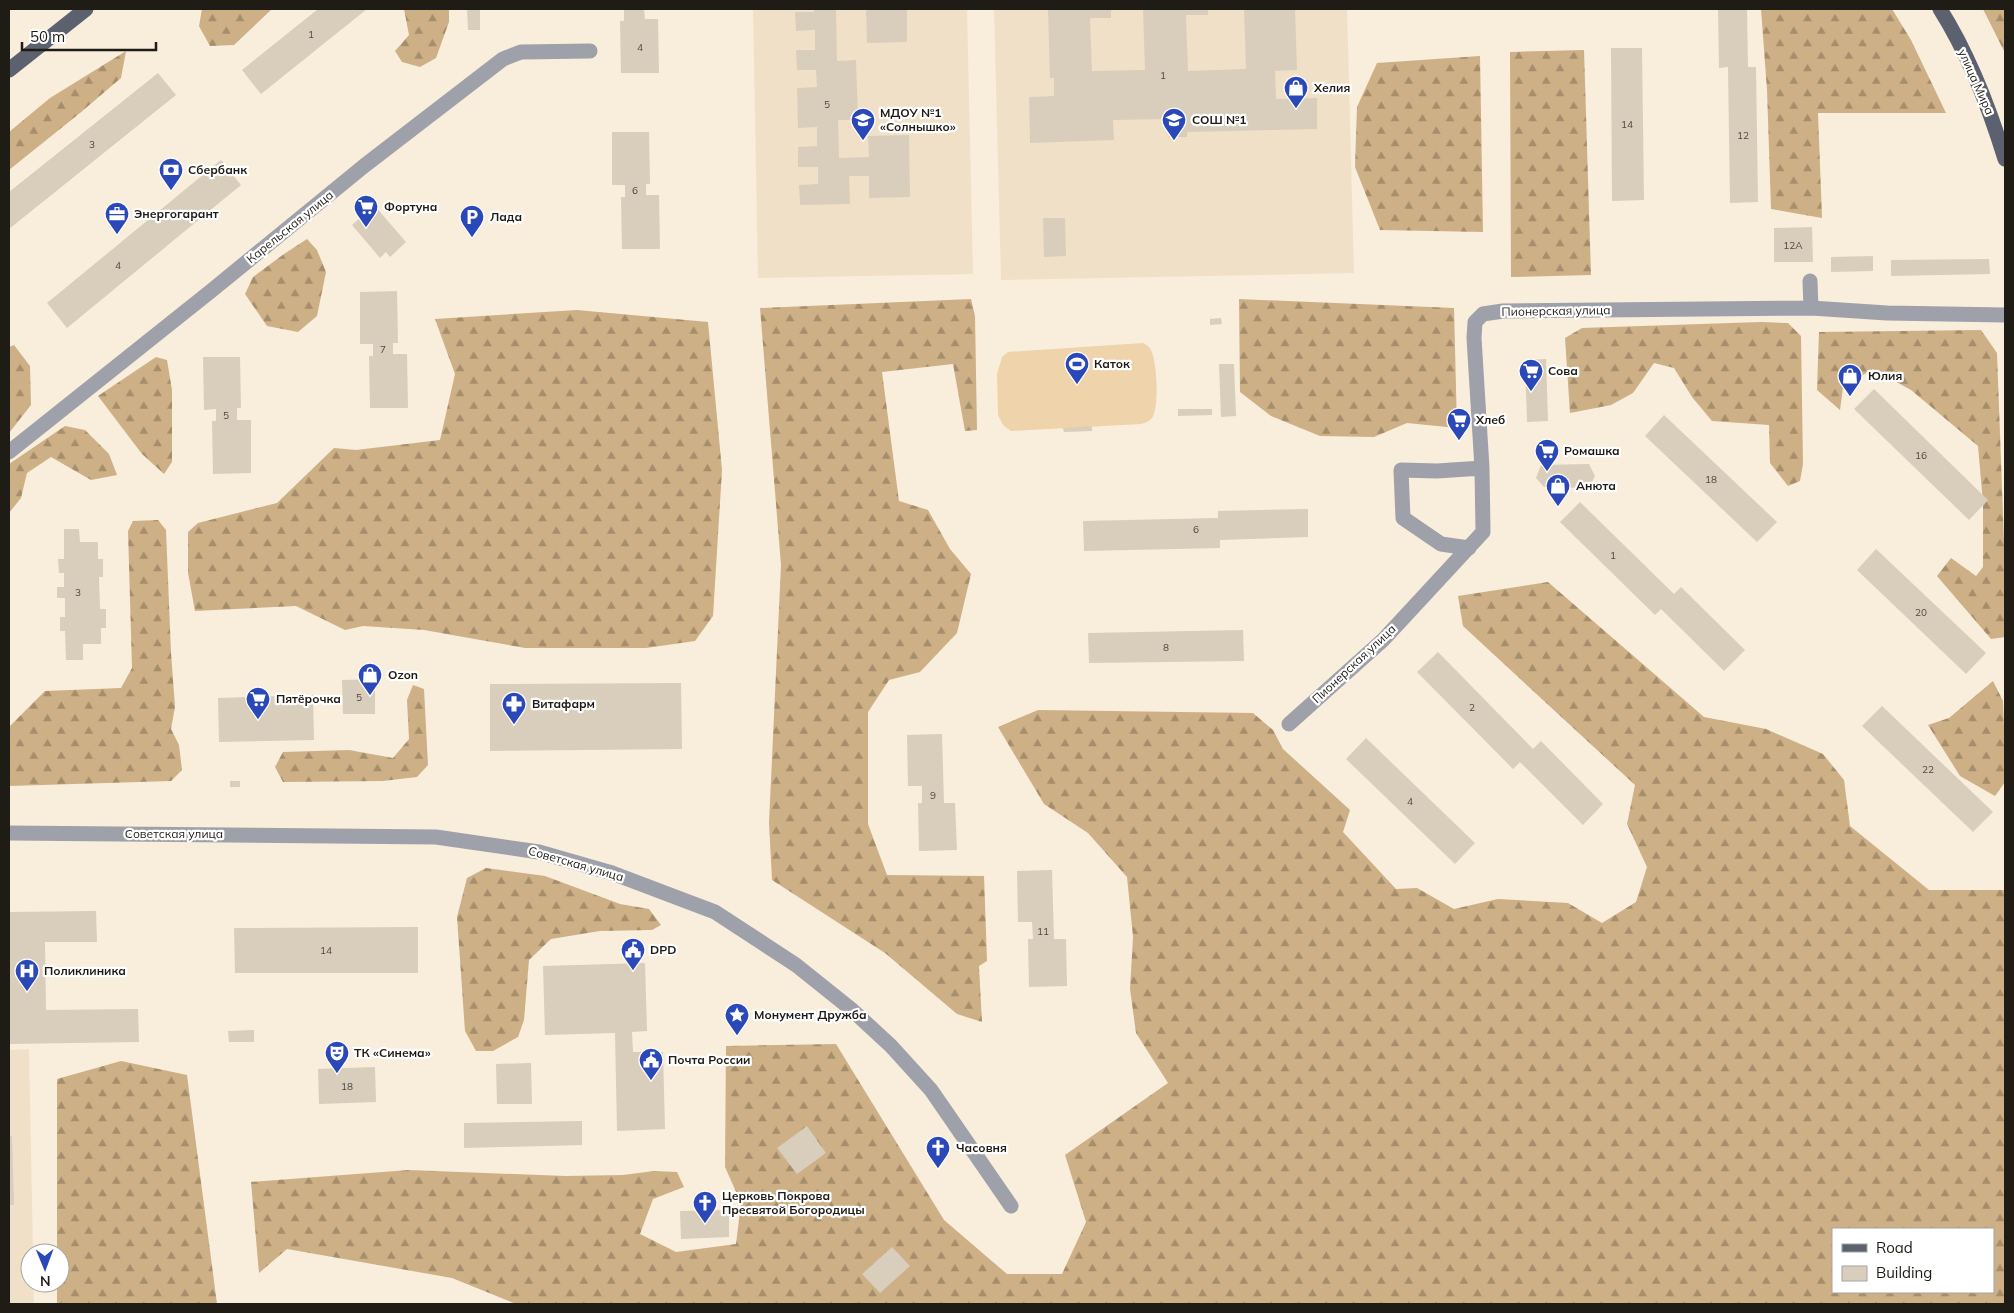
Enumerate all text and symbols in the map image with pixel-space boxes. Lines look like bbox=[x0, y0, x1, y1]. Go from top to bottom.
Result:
scale bar bbox=[22, 20, 156, 52]
text: 50 m bbox=[30, 27, 65, 46]
house number: 1 bbox=[308, 28, 314, 41]
house number: 4 bbox=[637, 41, 643, 54]
street label: улица Мира bbox=[1955, 47, 1998, 117]
house number: 1 bbox=[1160, 69, 1166, 82]
shop icon: Хелия bbox=[1283, 75, 1309, 109]
place label: Хелия bbox=[1313, 80, 1350, 95]
house number: 5 bbox=[824, 98, 830, 111]
place label: МДОУ №1 «Солнышко» bbox=[880, 105, 956, 134]
school or university icon: МДОУ №1 «Солнышко» bbox=[850, 107, 876, 141]
school or university icon: СОШ №1 bbox=[1161, 107, 1187, 141]
place label: СОШ №1 bbox=[1192, 112, 1247, 127]
house number: 14 bbox=[1621, 118, 1633, 131]
house number: 12 bbox=[1737, 129, 1749, 142]
house number: 3 bbox=[89, 138, 95, 151]
bank icon: Сбербанк bbox=[158, 157, 184, 191]
place label: Сбербанк bbox=[188, 162, 247, 177]
house number: 6 bbox=[632, 184, 638, 197]
street label: Карельская улица bbox=[243, 187, 336, 266]
supermarket icon: Фортуна bbox=[353, 194, 379, 228]
place label: Фортуна bbox=[384, 199, 437, 214]
office icon: Энергогарант bbox=[104, 201, 130, 235]
parking icon: Лада bbox=[459, 204, 485, 238]
place label: Энергогарант bbox=[134, 206, 219, 221]
place label: Лада bbox=[490, 209, 522, 224]
house number: 12А bbox=[1783, 239, 1803, 252]
house number: 4 bbox=[115, 259, 121, 272]
street label: Пионерская улица bbox=[1501, 302, 1611, 319]
house number: 7 bbox=[380, 343, 386, 356]
sports icon: Каток bbox=[1064, 351, 1090, 385]
place label: Каток bbox=[1094, 356, 1130, 371]
supermarket icon: Сова bbox=[1518, 358, 1544, 392]
place label: Сова bbox=[1548, 363, 1578, 378]
shop icon: Юлия bbox=[1837, 363, 1863, 397]
place label: Юлия bbox=[1868, 368, 1902, 383]
supermarket icon: Хлеб bbox=[1446, 407, 1472, 441]
house number: 5 bbox=[223, 409, 229, 422]
place label: Хлеб bbox=[1475, 412, 1505, 427]
supermarket icon: Ромашка bbox=[1534, 438, 1560, 472]
place label: Ромашка bbox=[1564, 443, 1620, 458]
house number: 16 bbox=[1915, 449, 1927, 462]
shop icon: Анюта bbox=[1545, 473, 1571, 507]
house number: 18 bbox=[1705, 473, 1717, 486]
place label: Анюта bbox=[1576, 478, 1616, 493]
house number: 6 bbox=[1193, 523, 1199, 536]
house number: 1 bbox=[1610, 549, 1616, 562]
house number: 3 bbox=[75, 586, 81, 599]
house number: 20 bbox=[1915, 606, 1927, 619]
street label: Пионерская улица bbox=[1309, 621, 1399, 706]
house number: 8 bbox=[1163, 641, 1169, 654]
shop icon: Ozon bbox=[357, 662, 383, 696]
place label: Ozon bbox=[388, 667, 418, 682]
supermarket icon: Пятёрочка bbox=[245, 686, 271, 720]
place label: Пятёрочка bbox=[276, 691, 341, 706]
house number: 5 bbox=[356, 691, 362, 704]
pharmacy icon: Витафарм bbox=[501, 691, 527, 725]
place label: Витафарм bbox=[532, 696, 595, 711]
house number: 2 bbox=[1469, 701, 1475, 714]
house number: 22 bbox=[1922, 763, 1934, 776]
house number: 9 bbox=[930, 789, 936, 802]
house number: 4 bbox=[1407, 795, 1413, 808]
street label: Советская улица bbox=[125, 826, 223, 841]
street label: Советская улица bbox=[527, 843, 625, 884]
house number: 11 bbox=[1037, 925, 1049, 938]
public building icon: DPD bbox=[620, 937, 646, 971]
place label: DPD bbox=[650, 942, 676, 957]
house number: 14 bbox=[320, 944, 332, 957]
hospital icon: Поликлиника bbox=[14, 958, 40, 992]
place label: Поликлиника bbox=[44, 963, 126, 978]
place icon: Монумент Дружба bbox=[724, 1002, 750, 1036]
place label: Монумент Дружба bbox=[754, 1007, 867, 1022]
theatre icon: ТК «Синема» bbox=[324, 1040, 350, 1074]
place label: ТК «Синема» bbox=[354, 1045, 431, 1060]
public building icon: Почта России bbox=[638, 1047, 664, 1081]
place label: Почта России bbox=[668, 1052, 751, 1067]
house number: 18 bbox=[341, 1080, 353, 1093]
church icon: Часовня bbox=[925, 1135, 951, 1169]
place label: Часовня bbox=[956, 1140, 1007, 1155]
place label: Церковь Покрова Пресвятой Богородицы bbox=[722, 1188, 865, 1217]
church icon: Церковь Покрова Пресвятой Богородицы bbox=[692, 1190, 718, 1224]
legend bbox=[1832, 1228, 1994, 1293]
text: Road bbox=[1876, 1238, 1913, 1257]
north arrow bbox=[20, 1243, 70, 1293]
text: Building bbox=[1876, 1263, 1932, 1282]
text: N bbox=[40, 1272, 51, 1290]

